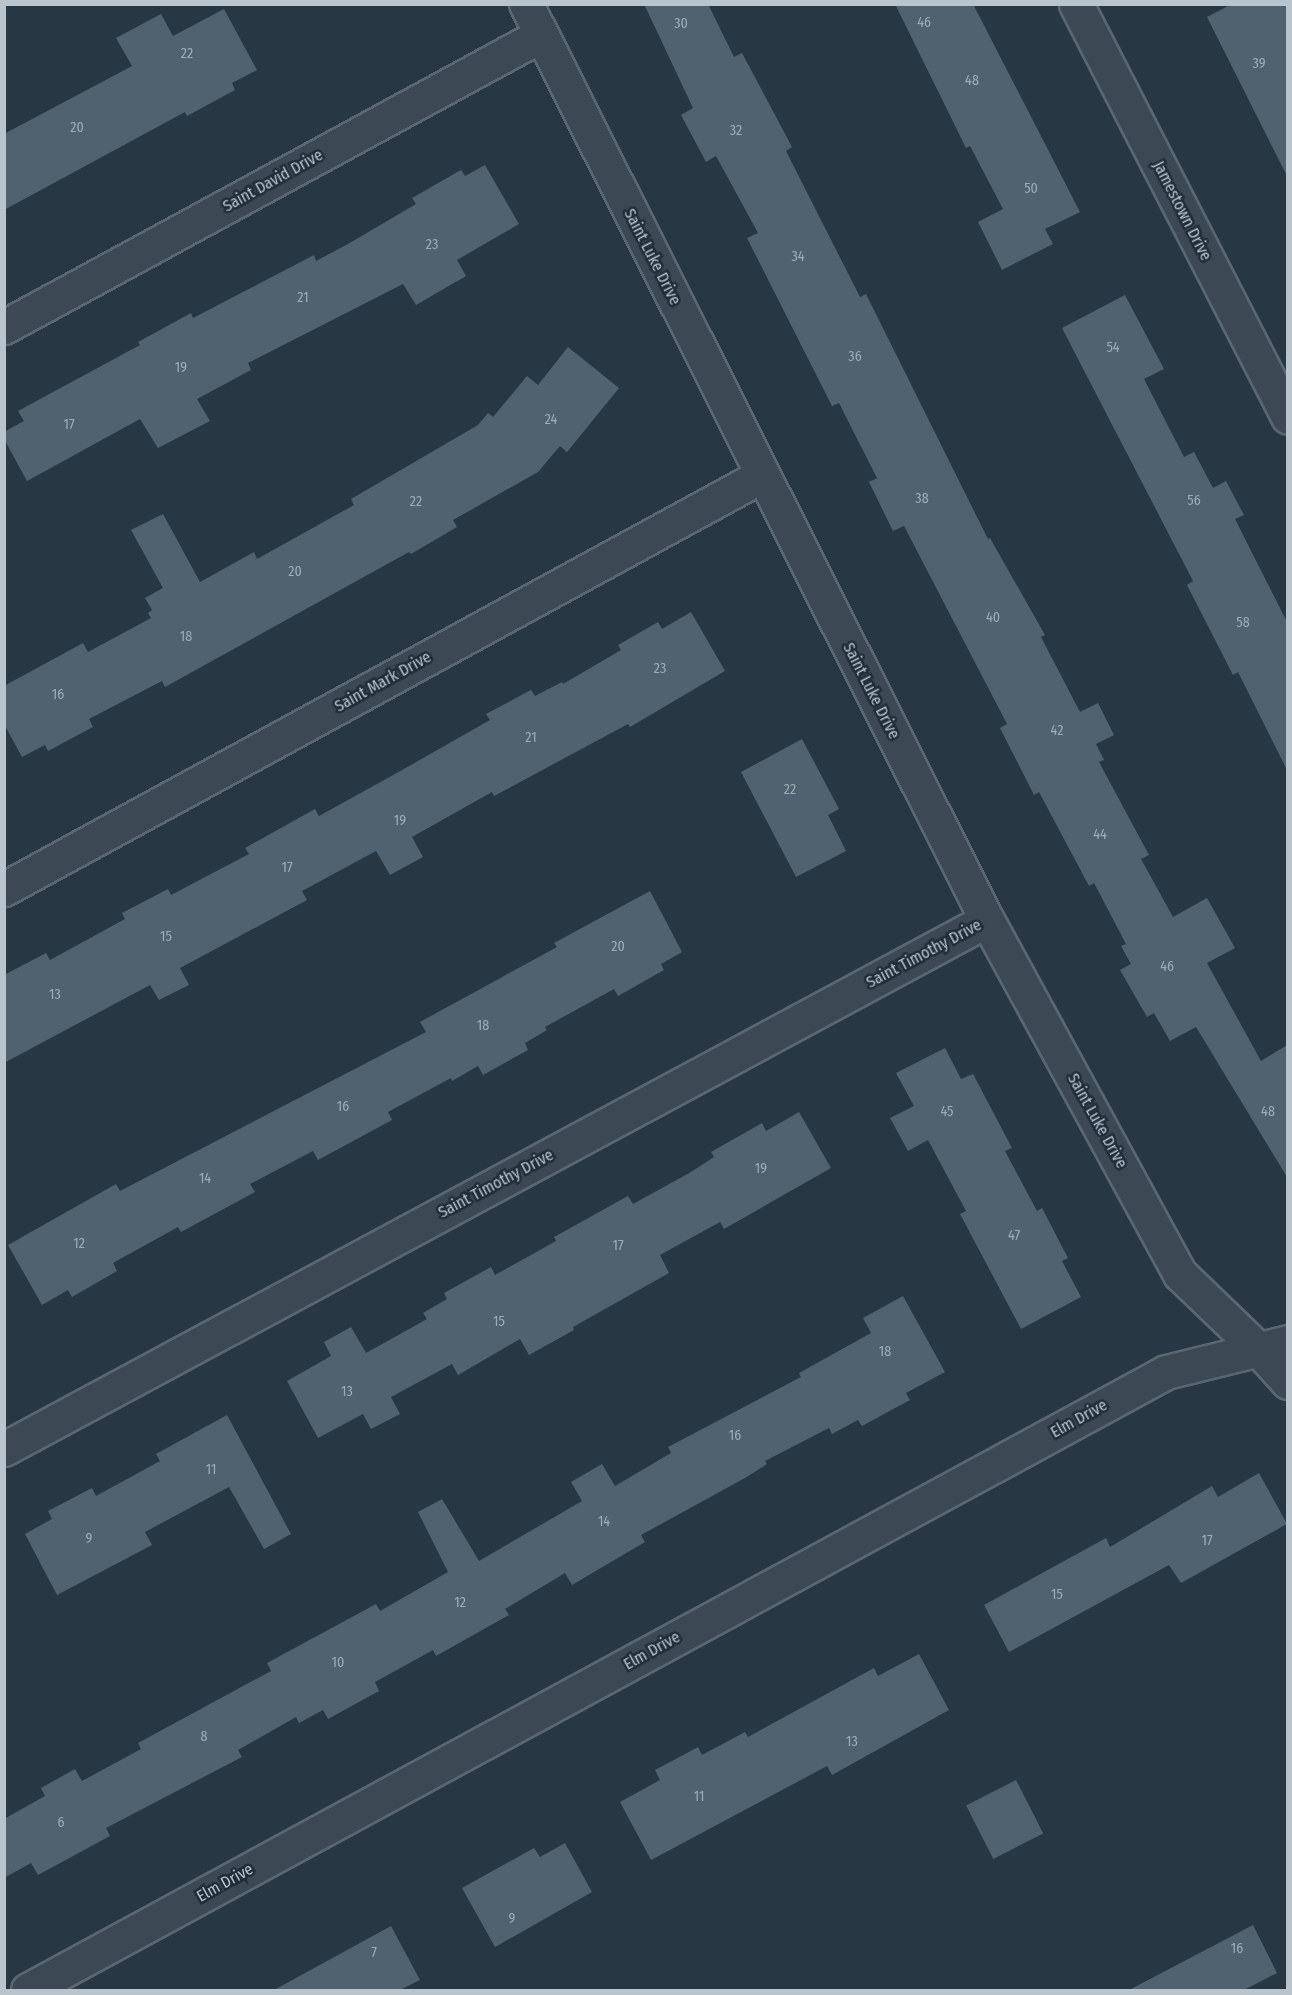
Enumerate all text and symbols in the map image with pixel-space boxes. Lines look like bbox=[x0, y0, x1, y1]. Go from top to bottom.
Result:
house number: 46 bbox=[917, 15, 931, 31]
house number: 30 bbox=[674, 16, 688, 32]
house number: 22 bbox=[181, 46, 193, 62]
house number: 39 bbox=[1253, 56, 1265, 72]
house number: 48 bbox=[965, 73, 979, 89]
house number: 20 bbox=[70, 120, 84, 136]
house number: 32 bbox=[730, 123, 742, 139]
street label: Saint David Drive bbox=[220, 146, 326, 216]
street label: Jamestown Drive bbox=[1149, 158, 1215, 264]
house number: 50 bbox=[1024, 181, 1038, 197]
street label: Saint Luke Drive bbox=[620, 206, 684, 308]
house number: 23 bbox=[426, 237, 438, 253]
house number: 34 bbox=[791, 249, 805, 265]
house number: 21 bbox=[297, 290, 309, 306]
house number: 54 bbox=[1106, 340, 1120, 356]
house number: 36 bbox=[848, 349, 862, 365]
house number: 19 bbox=[175, 360, 187, 376]
house number: 24 bbox=[545, 412, 557, 428]
house number: 17 bbox=[63, 417, 75, 433]
house number: 38 bbox=[915, 491, 929, 507]
house number: 56 bbox=[1187, 493, 1201, 509]
house number: 22 bbox=[410, 494, 422, 510]
house number: 20 bbox=[288, 564, 302, 580]
house number: 40 bbox=[986, 610, 1000, 626]
house number: 58 bbox=[1236, 615, 1250, 631]
house number: 18 bbox=[180, 629, 192, 645]
street label: Saint Luke Drive bbox=[839, 640, 903, 742]
street label: Saint Mark Drive bbox=[332, 648, 434, 716]
house number: 23 bbox=[654, 661, 666, 677]
house number: 16 bbox=[52, 687, 64, 703]
house number: 42 bbox=[1051, 723, 1063, 739]
house number: 21 bbox=[525, 730, 537, 746]
house number: 22 bbox=[784, 782, 796, 798]
house number: 19 bbox=[394, 813, 406, 829]
house number: 44 bbox=[1093, 827, 1107, 843]
house number: 17 bbox=[281, 860, 293, 876]
street label: Saint Timothy Drive bbox=[863, 916, 985, 992]
house number: 15 bbox=[160, 929, 172, 945]
house number: 20 bbox=[611, 939, 625, 955]
house number: 46 bbox=[1160, 959, 1174, 975]
house number: 13 bbox=[49, 987, 61, 1003]
house number: 18 bbox=[477, 1018, 489, 1034]
street label: Saint Luke Drive bbox=[1063, 1070, 1131, 1172]
house number: 16 bbox=[337, 1099, 349, 1115]
house number: 45 bbox=[940, 1104, 954, 1120]
house number: 48 bbox=[1261, 1104, 1275, 1120]
street label: Saint Timothy Drive bbox=[435, 1146, 557, 1222]
house number: 19 bbox=[755, 1161, 767, 1177]
house number: 14 bbox=[199, 1171, 211, 1187]
house number: 47 bbox=[1008, 1228, 1020, 1244]
house number: 12 bbox=[73, 1236, 85, 1252]
house number: 17 bbox=[612, 1238, 624, 1254]
house number: 15 bbox=[493, 1314, 505, 1330]
house number: 18 bbox=[879, 1344, 891, 1360]
house number: 13 bbox=[341, 1384, 353, 1400]
street label: Elm Drive bbox=[1047, 1396, 1111, 1442]
house number: 16 bbox=[729, 1428, 741, 1444]
house number: 11 bbox=[206, 1462, 216, 1478]
house number: 14 bbox=[598, 1514, 610, 1530]
house number: 9 bbox=[86, 1531, 92, 1547]
house number: 17 bbox=[1201, 1533, 1213, 1549]
house number: 15 bbox=[1051, 1587, 1063, 1603]
house number: 12 bbox=[454, 1595, 466, 1611]
street label: Elm Drive bbox=[620, 1628, 684, 1674]
house number: 10 bbox=[332, 1655, 344, 1671]
house number: 8 bbox=[201, 1729, 207, 1745]
house number: 13 bbox=[846, 1734, 858, 1750]
house number: 11 bbox=[694, 1789, 704, 1805]
house number: 6 bbox=[58, 1815, 64, 1831]
street label: Elm Drive bbox=[193, 1860, 257, 1906]
house number: 9 bbox=[509, 1911, 515, 1927]
house number: 16 bbox=[1231, 1941, 1243, 1957]
house number: 7 bbox=[371, 1945, 377, 1961]

